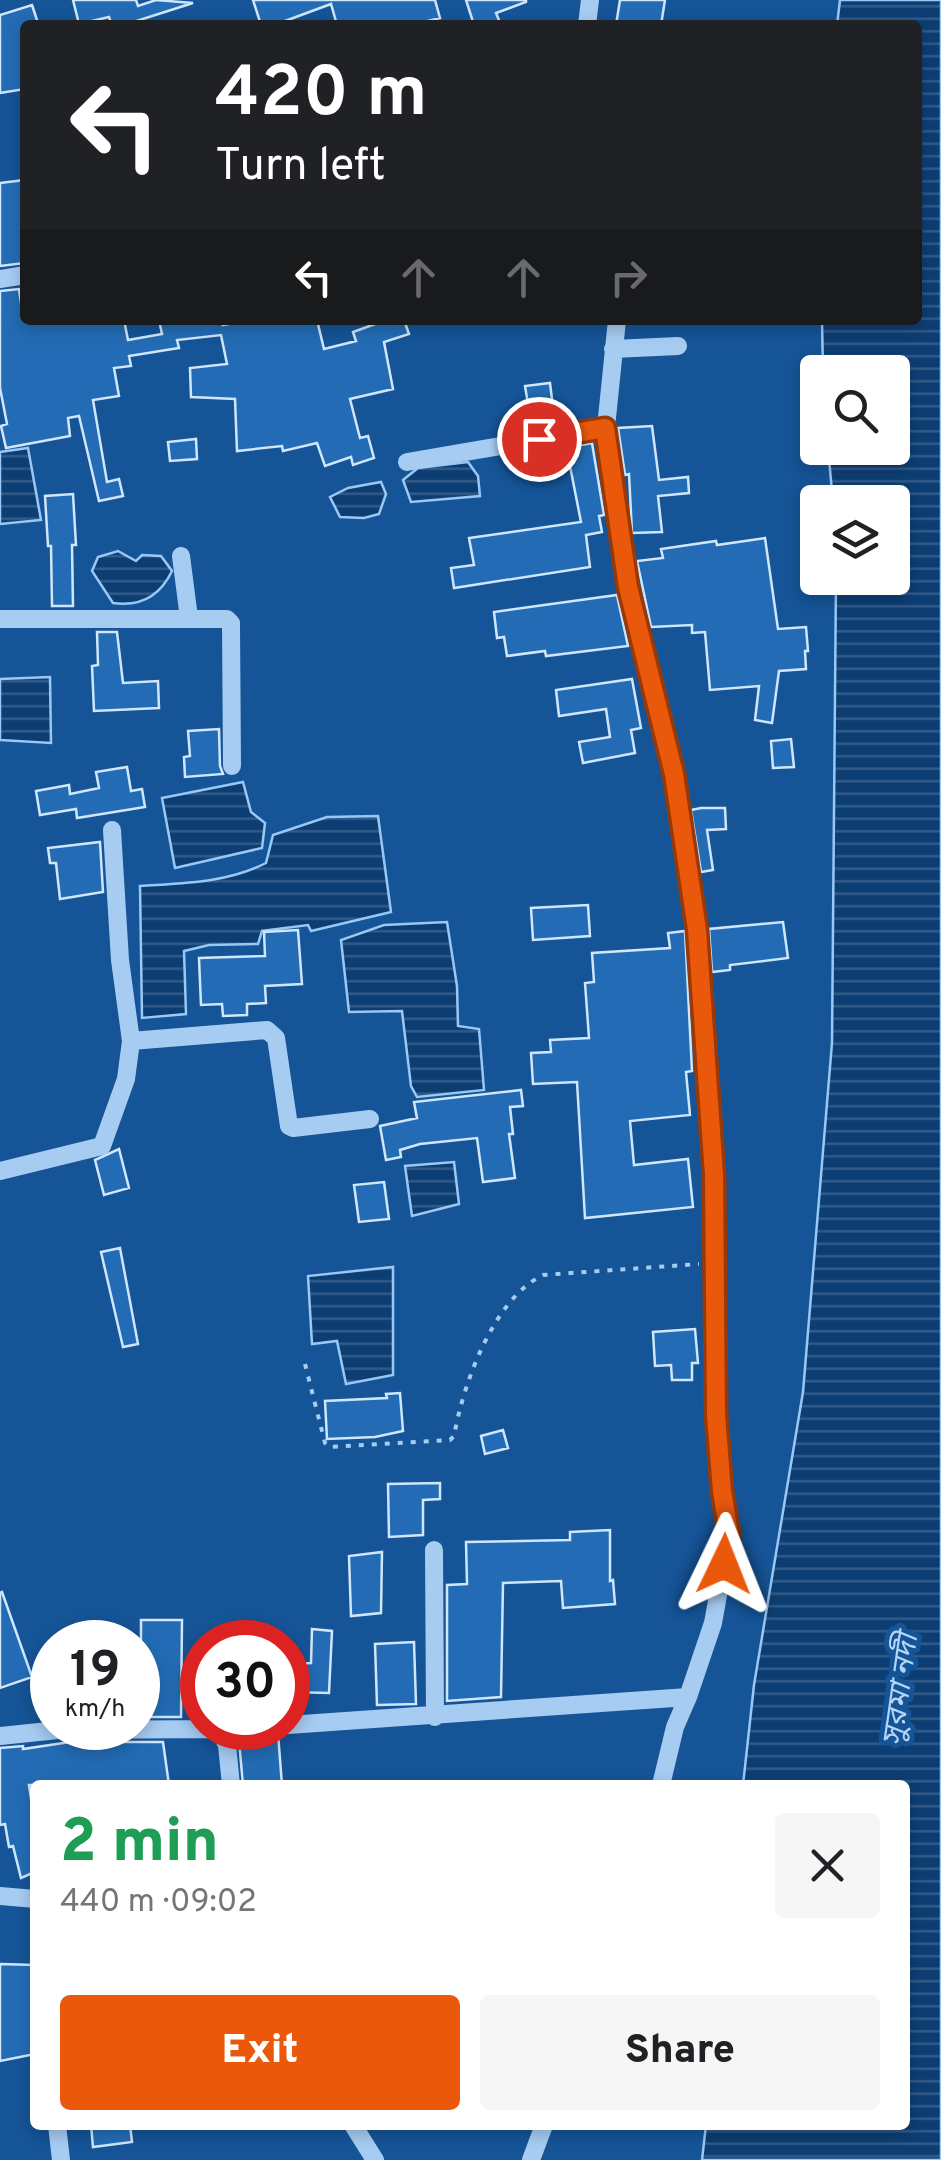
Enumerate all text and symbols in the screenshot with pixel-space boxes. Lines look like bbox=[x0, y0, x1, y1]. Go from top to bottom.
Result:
text: 420 m bbox=[215, 52, 428, 141]
icon: left bbox=[50, 60, 180, 190]
text: Turn left bbox=[215, 139, 386, 196]
icon: left bbox=[286, 250, 341, 305]
icon: ahead bbox=[391, 250, 446, 305]
icon: ahead bbox=[496, 250, 551, 305]
icon: right bbox=[601, 250, 656, 305]
map controls bbox=[800, 355, 910, 595]
button: search bbox=[800, 355, 910, 465]
pin bbox=[497, 397, 582, 482]
icon: arrive bbox=[512, 412, 567, 467]
button: layers bbox=[800, 485, 910, 595]
position arrow bbox=[672, 1512, 776, 1616]
speed limit sign: 30 bbox=[180, 1620, 310, 1750]
water label: সুরমা নদী bbox=[874, 1627, 929, 1748]
text: 19 bbox=[70, 1641, 120, 1704]
text: km/h bbox=[65, 1694, 125, 1726]
text: 2 min bbox=[60, 1807, 219, 1883]
button: close bbox=[775, 1813, 880, 1918]
text: 440 m · 09:02 bbox=[60, 1883, 257, 1923]
button: Exit bbox=[60, 1995, 460, 2110]
button: Share bbox=[480, 1995, 880, 2110]

